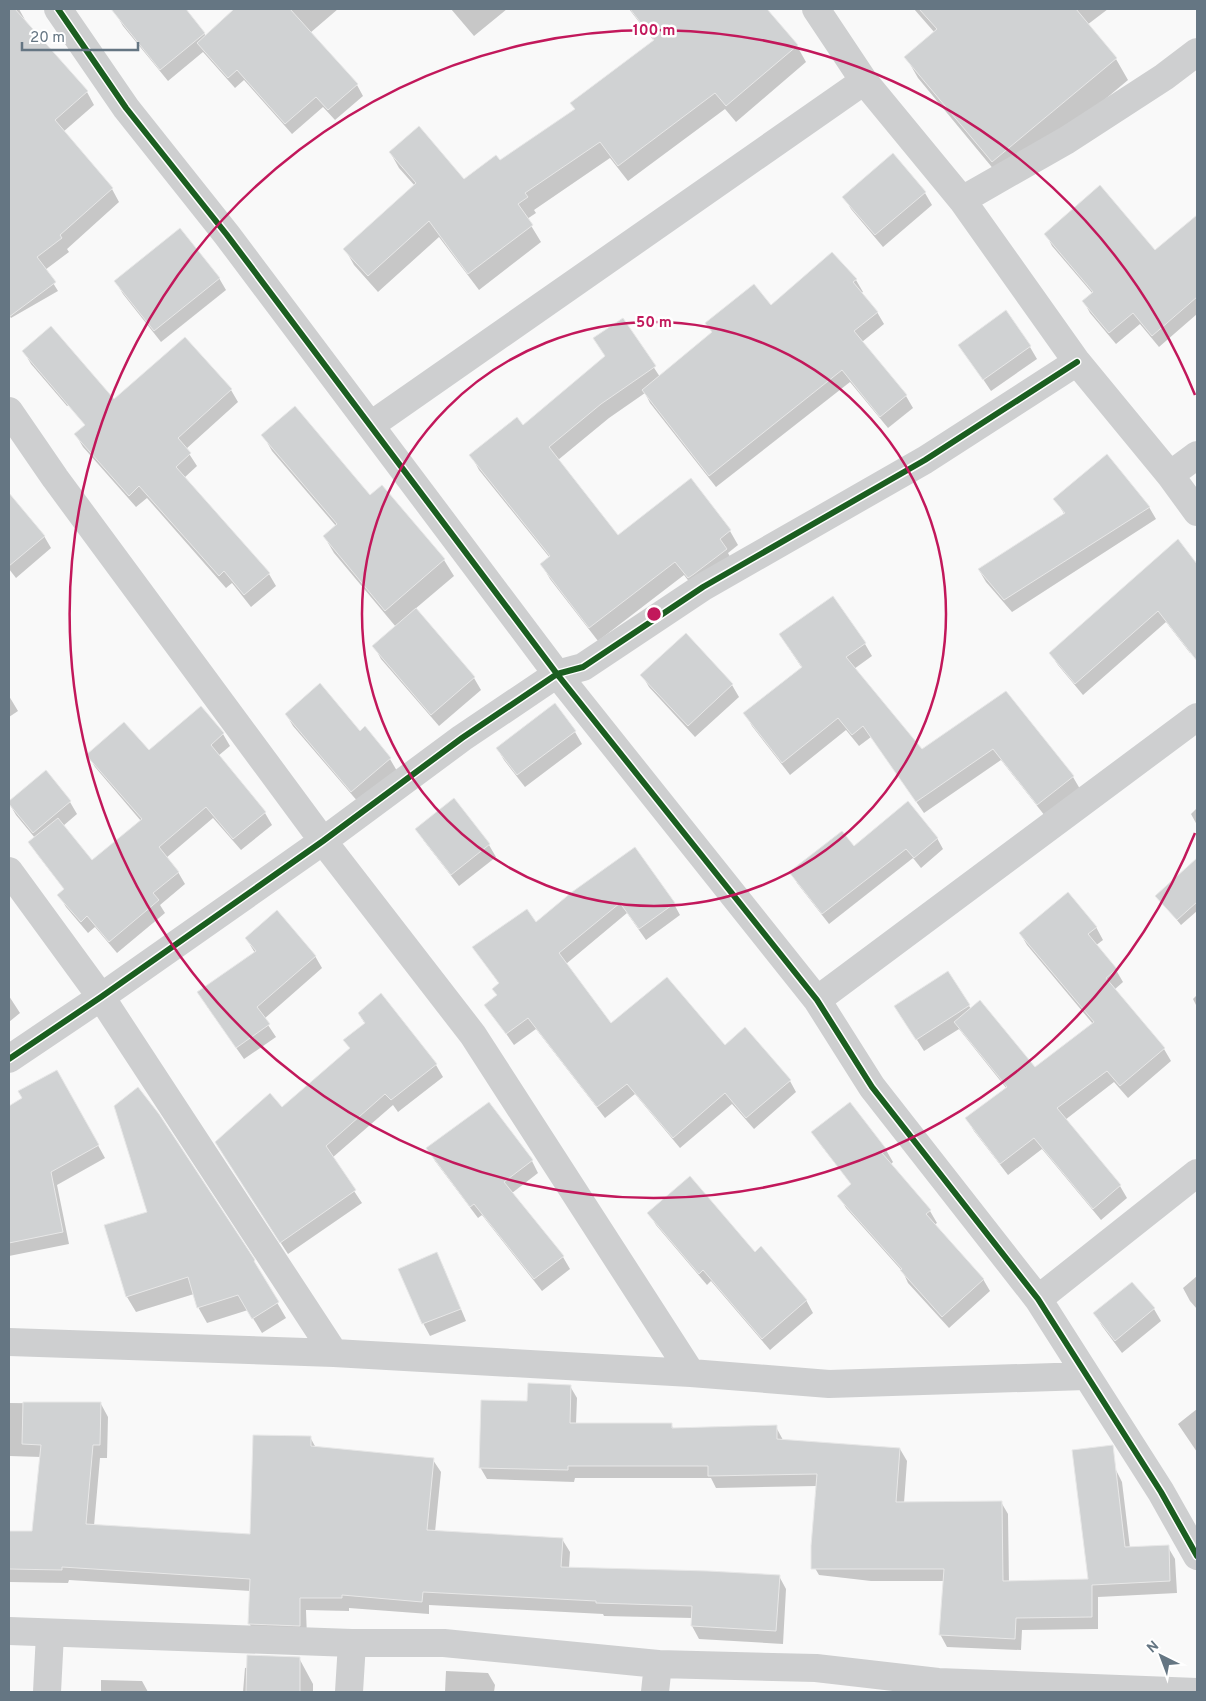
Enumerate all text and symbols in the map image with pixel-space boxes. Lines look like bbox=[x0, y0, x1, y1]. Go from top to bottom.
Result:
scale bar bbox=[22, 20, 139, 52]
text: 100 m bbox=[633, 22, 675, 41]
text: 20 m bbox=[30, 29, 65, 48]
text: 50 m bbox=[636, 314, 672, 333]
centre of rings bbox=[645, 605, 663, 623]
north arrow bbox=[1136, 1631, 1186, 1681]
text: N bbox=[1144, 1638, 1163, 1657]

